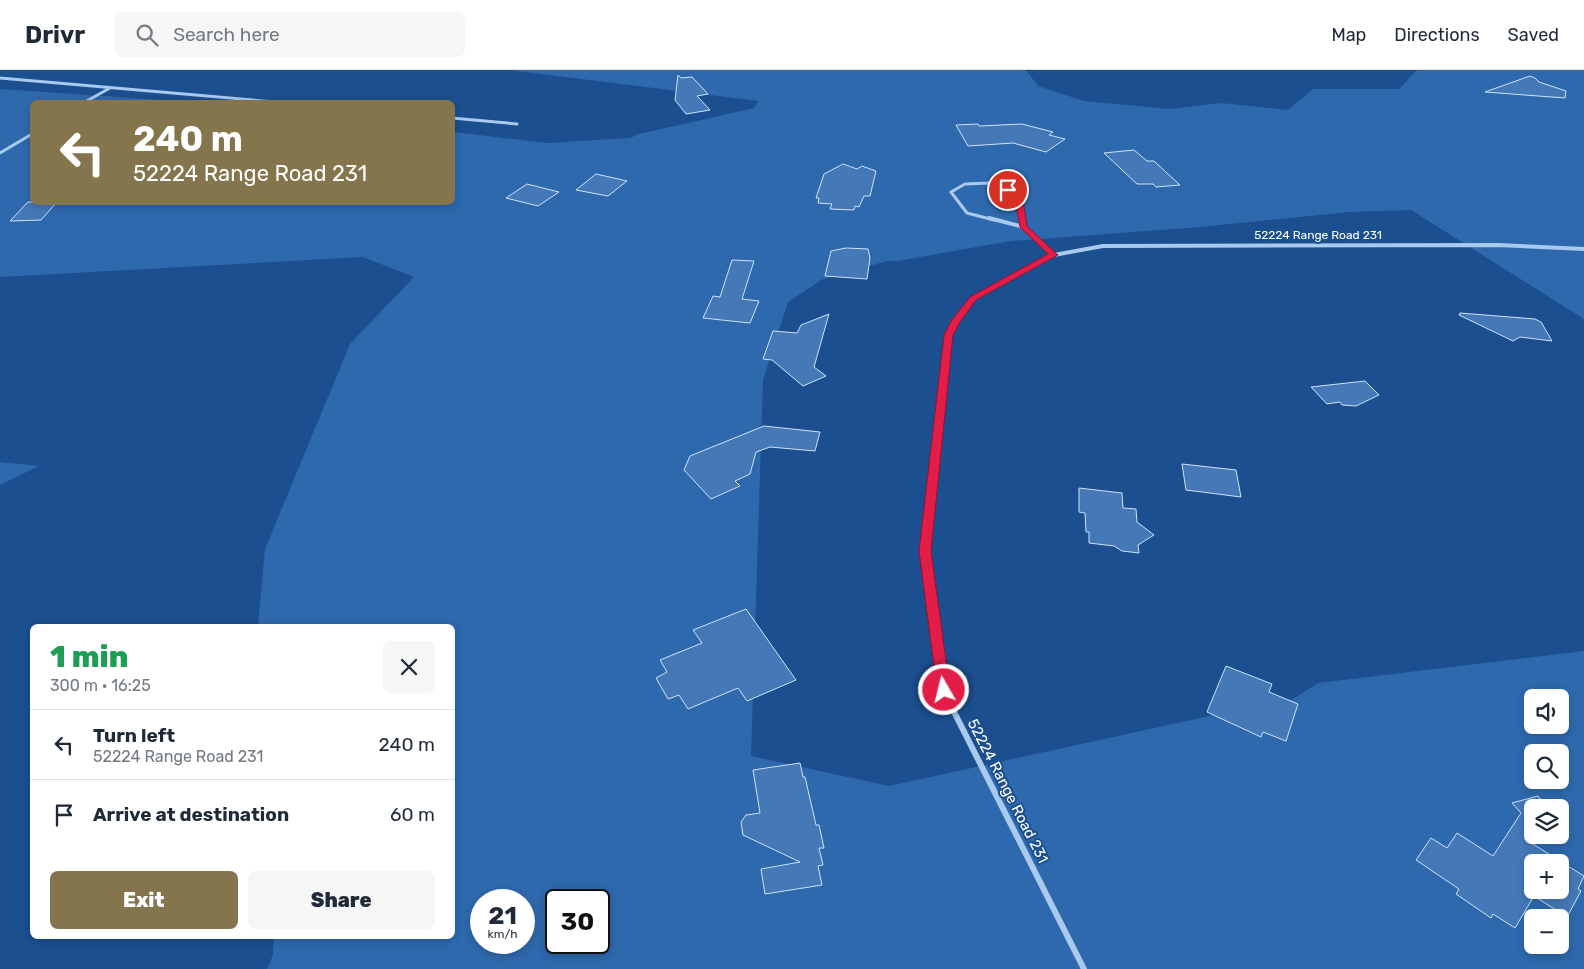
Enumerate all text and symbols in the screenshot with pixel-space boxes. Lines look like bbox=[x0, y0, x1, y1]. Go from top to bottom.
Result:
search box bbox=[115, 12, 465, 57]
text: Drivr bbox=[25, 21, 85, 49]
icon: search bbox=[133, 21, 161, 49]
text: Search here bbox=[173, 23, 280, 46]
text: Map bbox=[1331, 24, 1366, 46]
text: Directions bbox=[1394, 24, 1480, 46]
text: Saved bbox=[1508, 24, 1559, 46]
text: 240 m bbox=[133, 118, 243, 160]
icon: left bbox=[50, 120, 115, 185]
text: 52224 Range Road 231 bbox=[133, 160, 367, 187]
pin bbox=[987, 169, 1029, 211]
icon: arrive bbox=[994, 176, 1022, 204]
street label: 52224 Range Road 231 bbox=[1254, 228, 1382, 242]
text: 1 min bbox=[50, 639, 128, 675]
button: close bbox=[383, 641, 435, 693]
position arrow bbox=[917, 663, 969, 715]
text: 300 m · 16:25 bbox=[50, 676, 151, 695]
map controls bbox=[1524, 689, 1569, 954]
button: sound bbox=[1524, 689, 1569, 734]
street label: 52224 Range Road 231 bbox=[964, 716, 1052, 866]
text: Turn left bbox=[93, 724, 175, 747]
icon: left bbox=[50, 731, 78, 759]
text: 240 m bbox=[379, 733, 435, 756]
button: search bbox=[1524, 744, 1569, 789]
text: 52224 Range Road 231 bbox=[93, 747, 263, 766]
button: layers bbox=[1524, 799, 1569, 844]
icon: arrive bbox=[50, 801, 78, 829]
text: Arrive at destination bbox=[93, 803, 289, 826]
text: 60 m bbox=[390, 803, 435, 826]
button: + bbox=[1524, 854, 1569, 899]
button: Exit bbox=[50, 871, 238, 929]
button: Share bbox=[248, 871, 435, 929]
speed limit sign: 30 bbox=[545, 889, 610, 954]
text: 21 bbox=[488, 901, 517, 930]
button: − bbox=[1524, 909, 1569, 954]
text: km/h bbox=[488, 927, 517, 941]

